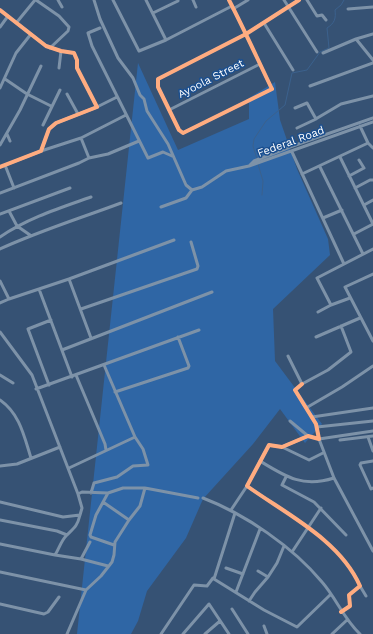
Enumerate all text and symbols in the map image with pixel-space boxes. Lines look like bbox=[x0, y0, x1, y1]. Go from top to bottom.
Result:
street label: Ayoola Street bbox=[176, 57, 246, 101]
street label: Federal Road bbox=[256, 124, 326, 160]

